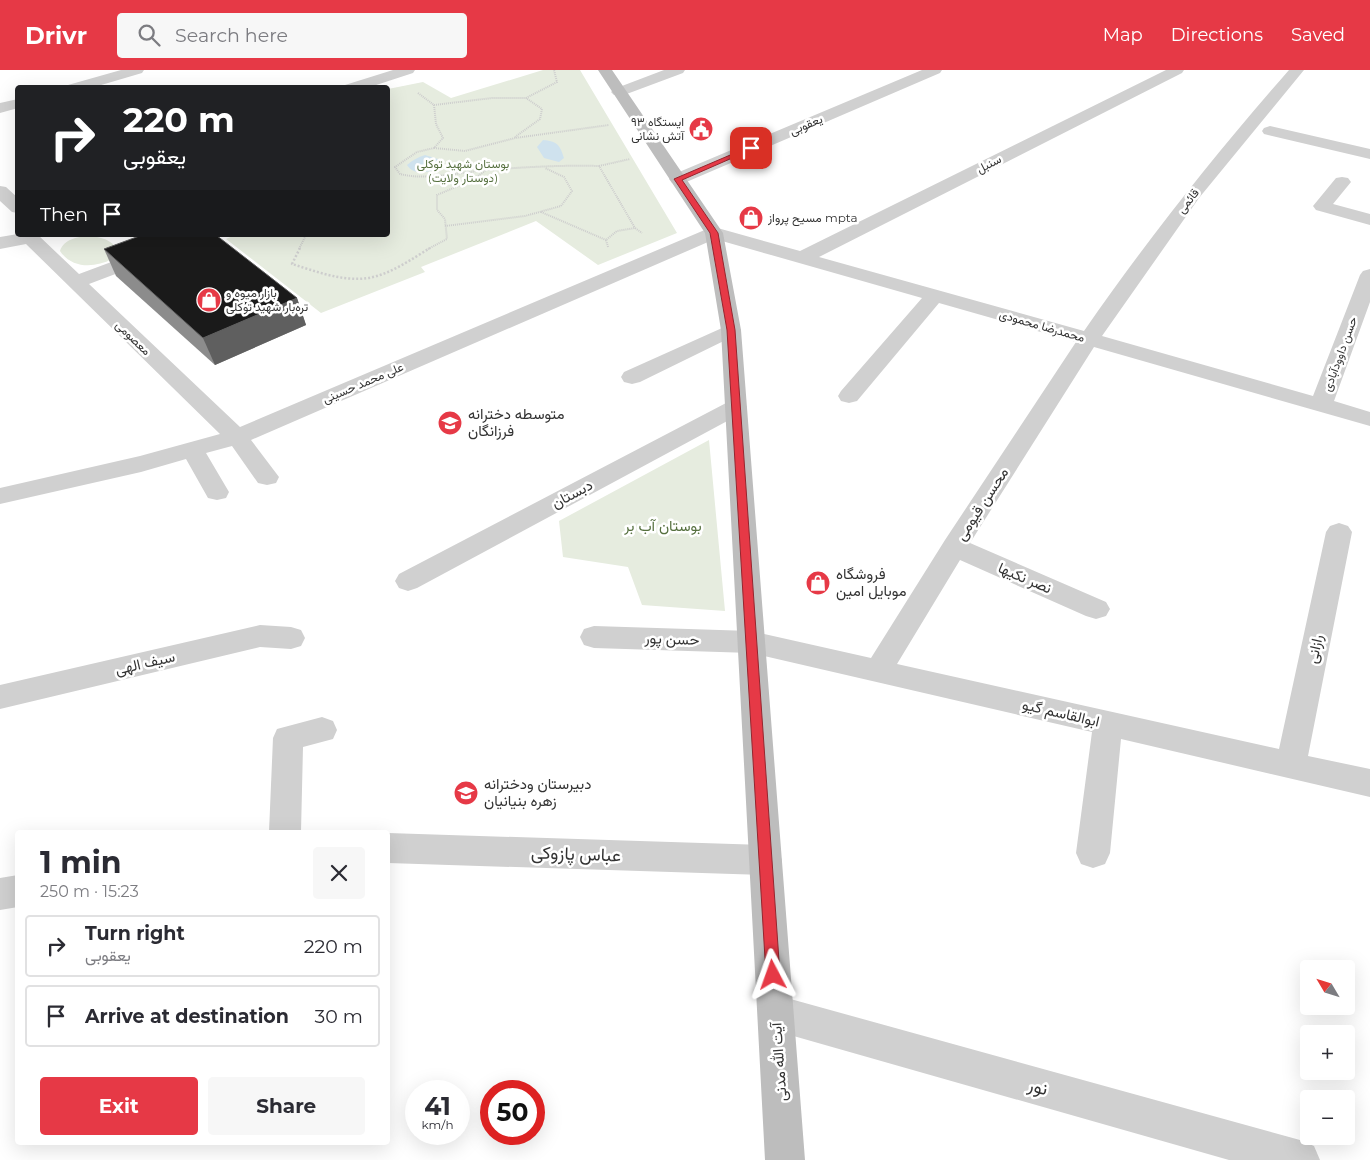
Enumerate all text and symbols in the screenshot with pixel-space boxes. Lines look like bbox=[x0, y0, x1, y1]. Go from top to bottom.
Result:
search box bbox=[117, 13, 467, 58]
text: Drivr bbox=[25, 21, 87, 50]
icon: search bbox=[135, 21, 163, 49]
text: Search here bbox=[175, 24, 288, 47]
text: Map bbox=[1103, 24, 1143, 46]
text: Directions bbox=[1171, 24, 1263, 46]
text: Saved bbox=[1291, 24, 1345, 46]
text: 220 m bbox=[123, 98, 235, 141]
icon: right bbox=[40, 105, 105, 170]
street label: یعقوبی bbox=[787, 111, 825, 139]
place label: ایستگاه ۹۳ آتش نشانی bbox=[631, 114, 685, 144]
public building icon: ایستگاه ۹۳ آتش نشانی bbox=[688, 116, 714, 142]
pin bbox=[730, 127, 772, 169]
icon: arrive bbox=[737, 134, 765, 162]
text: یعقوبی bbox=[123, 143, 186, 170]
street label: سنبل bbox=[974, 151, 1004, 177]
park label: بوستان شهید توکلی (دوستار ولایت) bbox=[417, 156, 509, 186]
street label: قائمی bbox=[1173, 185, 1203, 217]
icon: arrive bbox=[98, 200, 126, 228]
text: Then bbox=[40, 203, 88, 226]
shop icon: مسیح پرواز mpta bbox=[738, 205, 764, 231]
place label: مسیح پرواز mpta bbox=[767, 210, 858, 227]
place label: بازار میوه و تره‌بار شهید توکلی bbox=[226, 285, 308, 315]
shop icon: بازار میوه و تره‌بار شهید توکلی bbox=[196, 287, 222, 313]
street label: محمدرضا محمودی bbox=[997, 306, 1087, 346]
street label: حسن داوودآبادی bbox=[1319, 314, 1361, 394]
street label: معصومی bbox=[112, 317, 154, 359]
street label: علی محمد حسینی bbox=[320, 359, 406, 407]
place label: متوسطه دخترانه فرزانگان bbox=[468, 404, 565, 440]
school or university icon: متوسطه دخترانه فرزانگان bbox=[437, 410, 463, 436]
street label: محسن قیومی bbox=[951, 464, 1013, 544]
street label: دبستان bbox=[548, 475, 596, 512]
park label: بوستان آب بر bbox=[623, 516, 702, 535]
street label: نصر نکیها bbox=[995, 558, 1055, 597]
place label: فروشگاه موبایل امین bbox=[836, 564, 906, 601]
shop icon: فروشگاه موبایل امین bbox=[805, 570, 831, 596]
street label: حسن پور bbox=[643, 628, 700, 650]
street label: رازانی bbox=[1302, 633, 1328, 665]
street label: سیف الهی bbox=[113, 646, 177, 680]
street label: ابوالقاسم گیو bbox=[1020, 694, 1102, 732]
place label: دبیرستان ودخترانه زهره بنیانیان bbox=[484, 774, 591, 810]
school or university icon: دبیرستان ودخترانه زهره بنیانیان bbox=[453, 780, 479, 806]
street label: عباس پازوکی bbox=[530, 841, 621, 868]
text: 1 min bbox=[40, 844, 121, 881]
button: close bbox=[313, 847, 365, 899]
text: 250 m · 15:23 bbox=[40, 882, 139, 901]
text: Turn right bbox=[85, 922, 185, 945]
icon: right bbox=[42, 932, 70, 960]
text: 220 m bbox=[304, 935, 363, 958]
text: یعقوبی bbox=[85, 946, 131, 965]
position arrow bbox=[746, 948, 798, 1000]
north arrow bbox=[1300, 960, 1355, 1015]
map controls bbox=[1300, 960, 1355, 1145]
icon: arrive bbox=[42, 1002, 70, 1030]
text: Arrive at destination bbox=[85, 1005, 289, 1028]
text: 30 m bbox=[315, 1005, 363, 1028]
street label: آیت الله مدنی bbox=[766, 1020, 792, 1102]
button: + bbox=[1300, 1025, 1355, 1080]
street label: نور bbox=[1025, 1073, 1050, 1100]
button: Exit bbox=[40, 1077, 198, 1135]
button: Share bbox=[208, 1077, 365, 1135]
speed limit sign: 50 bbox=[480, 1080, 545, 1145]
button: − bbox=[1300, 1090, 1355, 1145]
text: 41 bbox=[424, 1091, 451, 1121]
text: km/h bbox=[421, 1117, 454, 1132]

